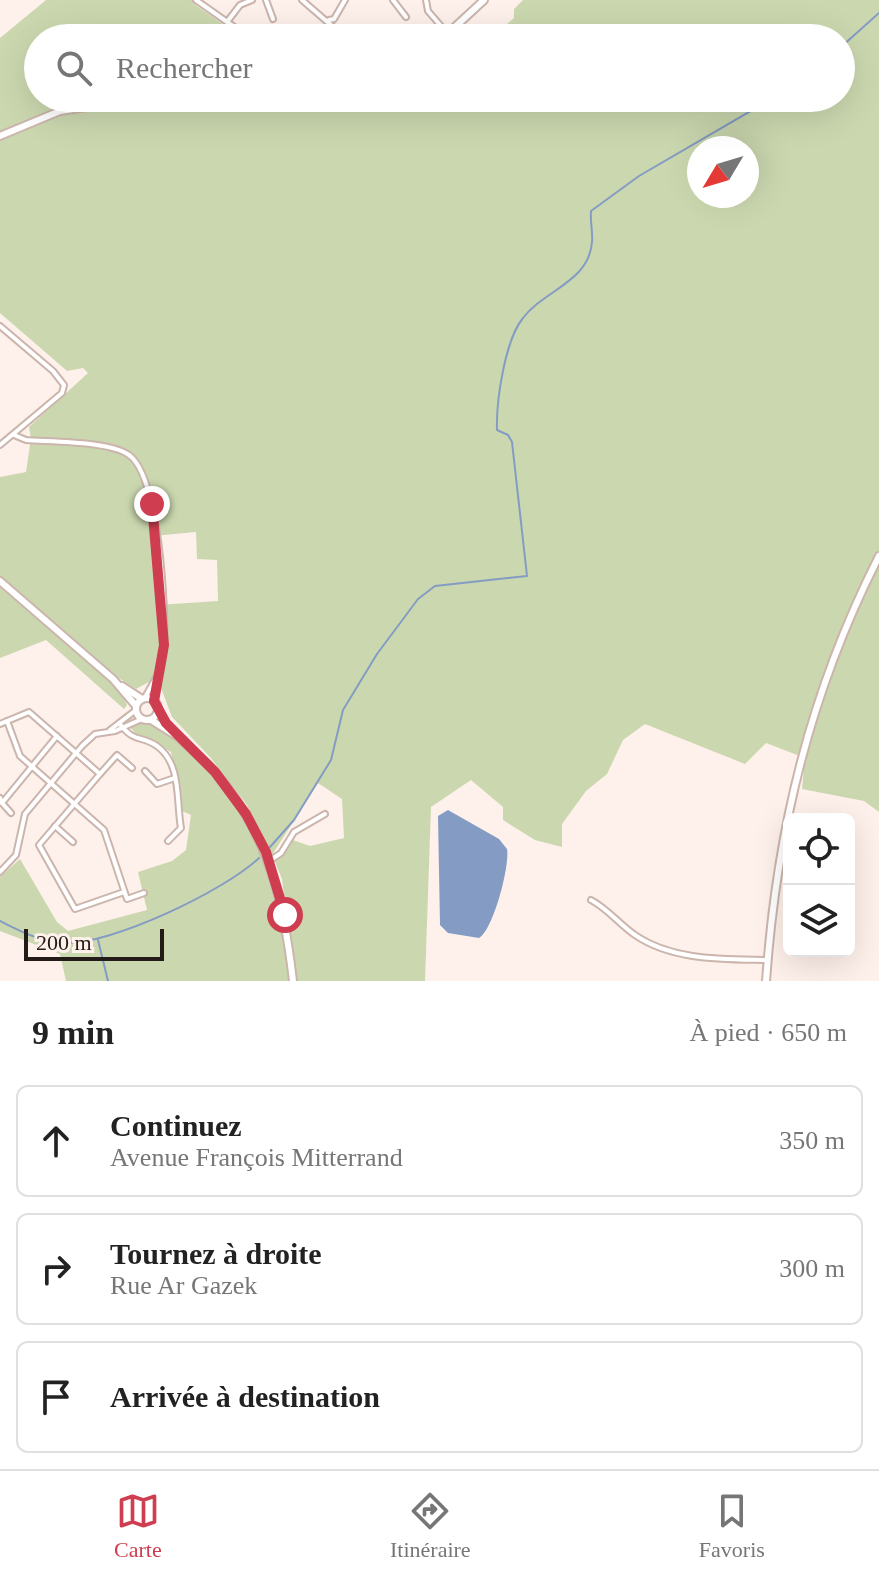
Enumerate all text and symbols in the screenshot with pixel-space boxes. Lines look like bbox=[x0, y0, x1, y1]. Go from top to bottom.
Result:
search box bbox=[24, 24, 855, 112]
icon: search bbox=[52, 46, 96, 90]
text: Rechercher bbox=[116, 51, 253, 84]
north arrow bbox=[687, 136, 759, 208]
route end bbox=[134, 486, 170, 522]
map controls bbox=[783, 813, 855, 957]
button: locate bbox=[783, 813, 855, 885]
button: layers bbox=[783, 885, 855, 957]
route start bbox=[267, 897, 303, 933]
scale bar bbox=[24, 925, 164, 961]
text: 200 m bbox=[36, 930, 92, 955]
text: 9 min bbox=[32, 1014, 114, 1051]
text: À pied · 650 m bbox=[690, 1018, 847, 1047]
text: Continuez bbox=[110, 1109, 242, 1142]
icon: ahead bbox=[34, 1119, 78, 1163]
text: 350 m bbox=[779, 1126, 845, 1155]
text: Avenue François Mitterrand bbox=[110, 1143, 403, 1172]
text: Tournez à droite bbox=[110, 1237, 322, 1270]
icon: right bbox=[34, 1247, 78, 1291]
text: 300 m bbox=[779, 1254, 845, 1283]
text: Rue Ar Gazek bbox=[110, 1271, 257, 1300]
icon: arrive bbox=[34, 1375, 78, 1419]
text: Arrivée à destination bbox=[110, 1380, 380, 1413]
tab: Carte bbox=[114, 1489, 162, 1563]
tab: Itinéraire bbox=[390, 1489, 471, 1563]
tab: Favoris bbox=[699, 1489, 765, 1563]

